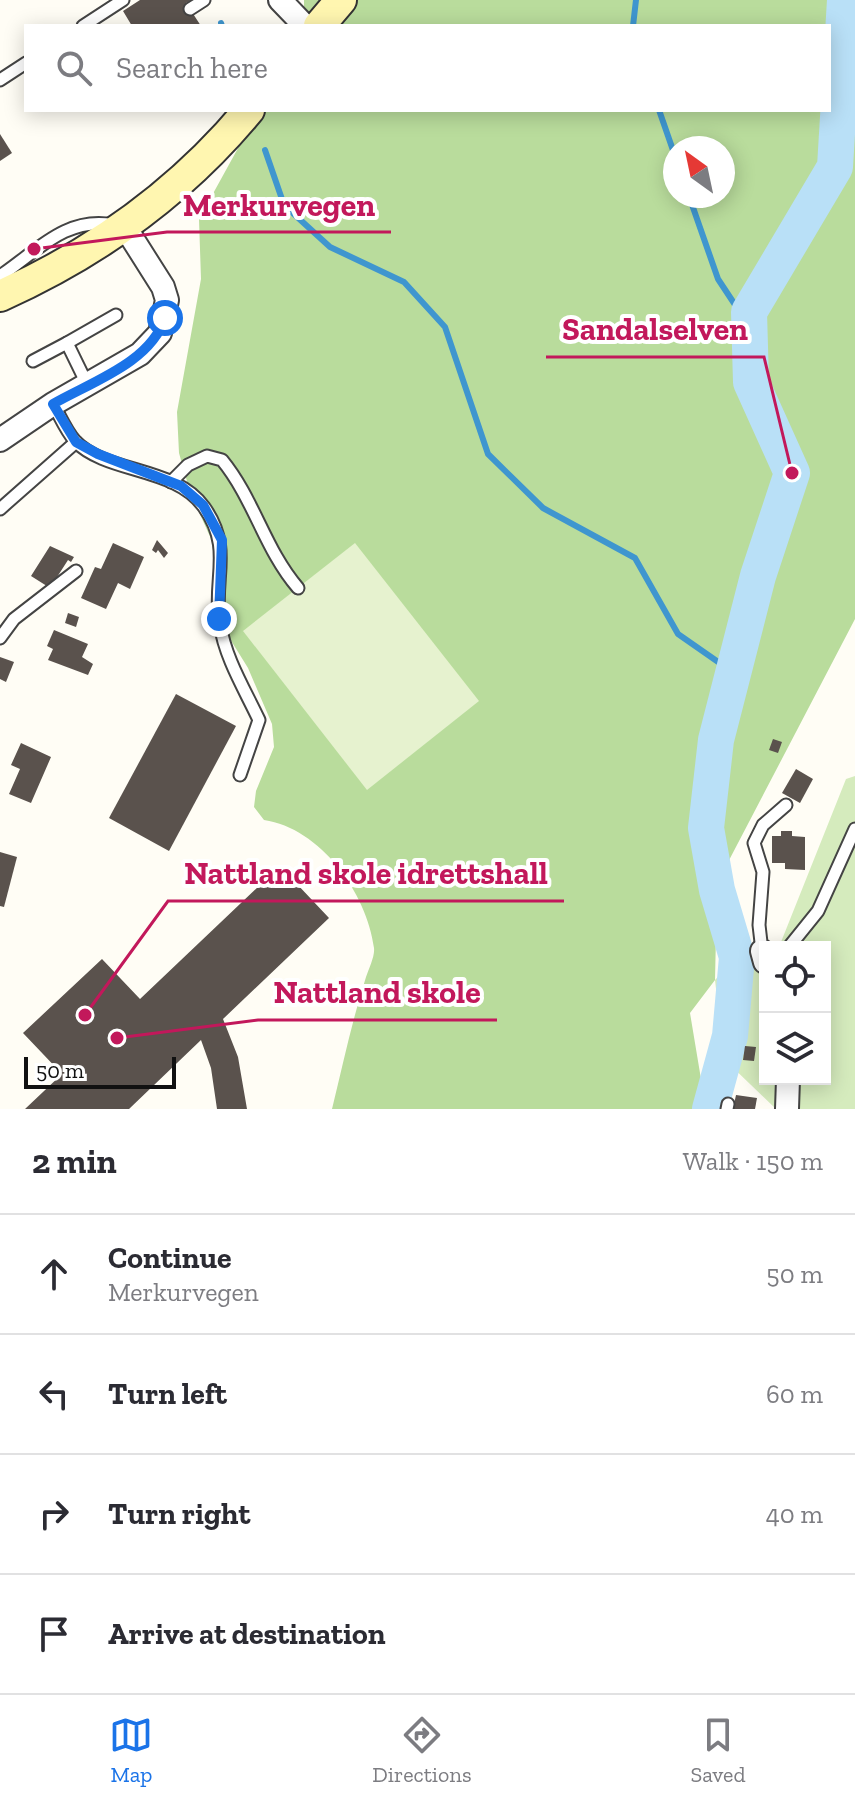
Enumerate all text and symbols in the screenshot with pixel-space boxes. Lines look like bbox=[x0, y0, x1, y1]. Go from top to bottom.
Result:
search box bbox=[24, 24, 831, 112]
icon: search bbox=[52, 46, 96, 90]
text: Search here bbox=[116, 50, 268, 86]
north arrow bbox=[663, 136, 735, 208]
callout: Merkurvegen bbox=[167, 176, 391, 232]
text: Merkurvegen bbox=[183, 186, 375, 224]
route start bbox=[147, 300, 183, 336]
callout: Sandalselven bbox=[546, 301, 764, 357]
text: Sandalselven bbox=[562, 310, 748, 348]
route end bbox=[201, 601, 237, 637]
callout: Nattland skole idrettshall bbox=[168, 845, 564, 901]
text: Nattland skole idrettshall bbox=[184, 854, 548, 892]
map controls bbox=[759, 941, 831, 1085]
button: locate bbox=[759, 941, 831, 1013]
callout: Nattland skole bbox=[258, 964, 497, 1020]
text: Nattland skole bbox=[273, 973, 481, 1011]
button: layers bbox=[759, 1013, 831, 1085]
scale bar bbox=[24, 1053, 176, 1089]
text: 50 m bbox=[36, 1057, 84, 1084]
text: 2 min bbox=[32, 1141, 117, 1182]
text: Walk · 150 m bbox=[683, 1145, 823, 1177]
text: Continue bbox=[108, 1240, 232, 1276]
icon: ahead bbox=[32, 1252, 76, 1296]
text: 50 m bbox=[766, 1258, 823, 1290]
text: Merkurvegen bbox=[108, 1276, 259, 1308]
icon: left bbox=[32, 1372, 76, 1416]
text: Turn left bbox=[108, 1376, 227, 1412]
text: 60 m bbox=[766, 1378, 823, 1410]
icon: right bbox=[32, 1492, 76, 1536]
text: Turn right bbox=[108, 1496, 250, 1532]
text: 40 m bbox=[766, 1498, 823, 1530]
icon: arrive bbox=[32, 1612, 76, 1656]
text: Arrive at destination bbox=[108, 1616, 385, 1652]
tab: Map bbox=[109, 1713, 153, 1788]
tab: Directions bbox=[372, 1713, 472, 1788]
tab: Saved bbox=[690, 1713, 746, 1788]

